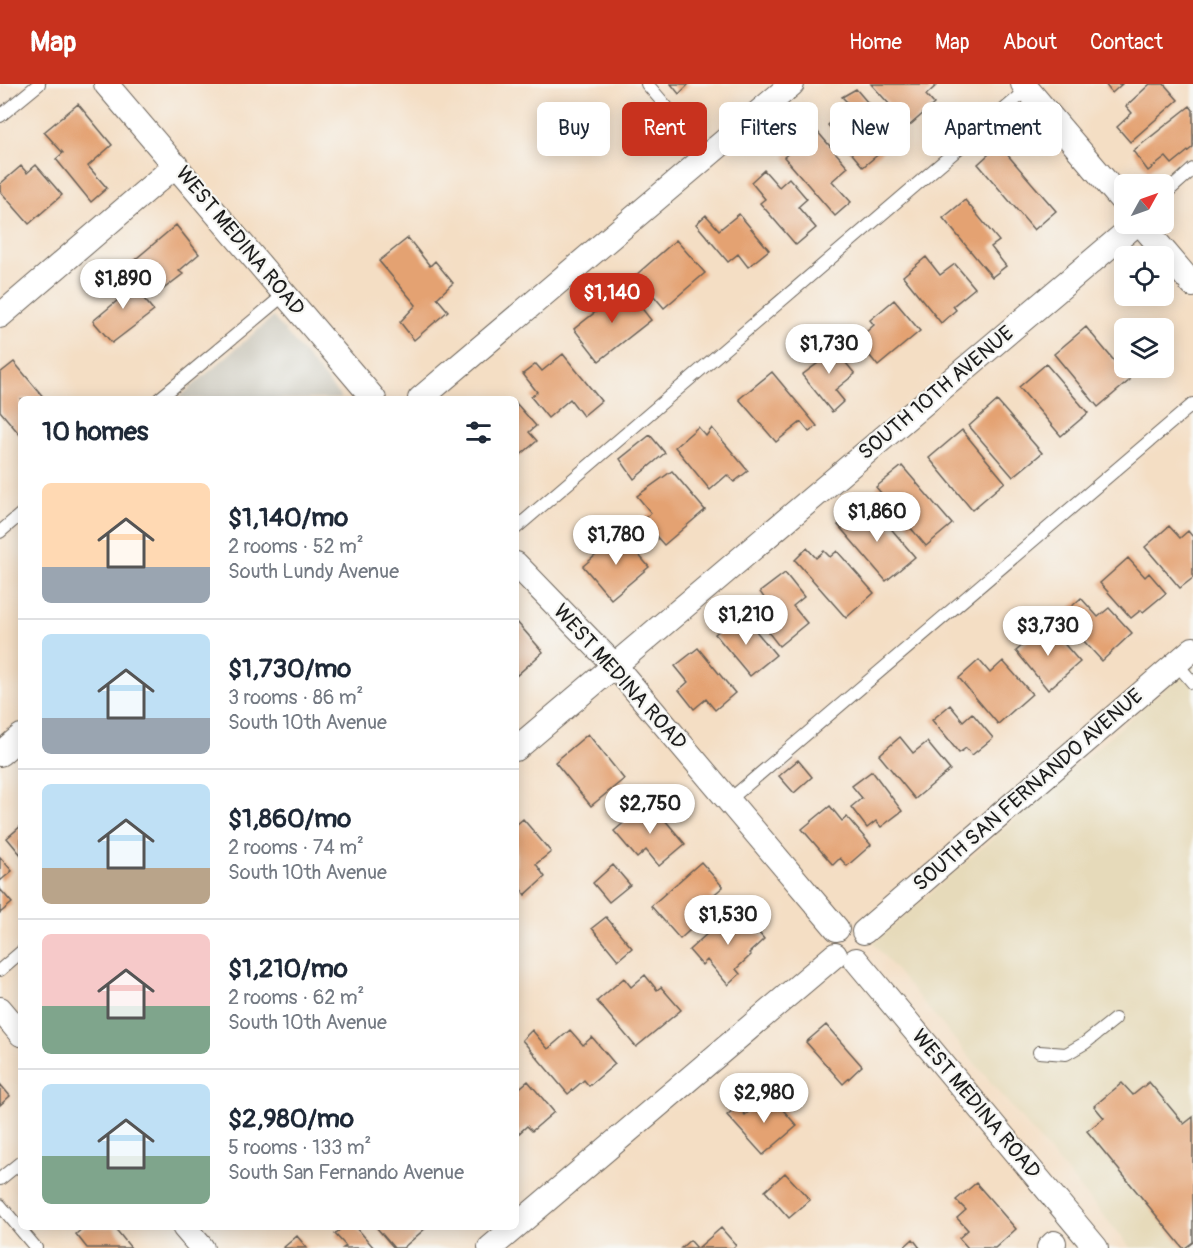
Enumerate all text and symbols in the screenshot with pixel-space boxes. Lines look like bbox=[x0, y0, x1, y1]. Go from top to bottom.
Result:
text: Map bbox=[30, 25, 76, 60]
text: Home bbox=[849, 29, 902, 56]
text: Map bbox=[935, 29, 970, 56]
text: About bbox=[1003, 29, 1057, 56]
text: Contact bbox=[1090, 29, 1163, 56]
chip: Buy bbox=[537, 102, 610, 156]
chip: Rent bbox=[622, 102, 707, 156]
chip: Filters bbox=[719, 102, 818, 156]
chip: New bbox=[830, 102, 910, 156]
chip: Apartment bbox=[922, 102, 1062, 156]
street label: WEST MEDINA ROAD bbox=[170, 161, 310, 321]
north arrow bbox=[1114, 174, 1174, 234]
map controls bbox=[1114, 174, 1174, 378]
button: locate bbox=[1114, 246, 1174, 306]
pin: $1,890 bbox=[74, 259, 172, 310]
text: $1,890 bbox=[94, 266, 152, 291]
pin: $1,140 bbox=[563, 273, 661, 324]
text: $1,140 bbox=[584, 280, 640, 305]
button: layers bbox=[1114, 318, 1174, 378]
street label: SOUTH 10TH AVENUE bbox=[853, 320, 1019, 466]
pin: $1,730 bbox=[780, 324, 878, 375]
text: $1,730 bbox=[799, 331, 859, 356]
text: 10 homes bbox=[42, 416, 148, 448]
icon: filters bbox=[462, 416, 495, 449]
pin: $1,860 bbox=[828, 492, 926, 543]
text: $1,860 bbox=[847, 499, 907, 524]
text: $1,140/mo bbox=[228, 502, 348, 534]
icon: home bbox=[90, 507, 162, 579]
pin: $1,780 bbox=[567, 515, 665, 566]
text: $1,780 bbox=[587, 522, 645, 547]
text: 2 rooms · 52 m² bbox=[228, 534, 364, 559]
text: South Lundy Avenue bbox=[228, 559, 399, 584]
pin: $1,210 bbox=[697, 595, 795, 646]
street label: WEST MEDINA ROAD bbox=[547, 598, 693, 756]
text: $1,210 bbox=[718, 602, 774, 627]
pin: $3,730 bbox=[999, 606, 1097, 657]
text: $3,730 bbox=[1017, 613, 1079, 638]
text: $1,730/mo bbox=[228, 653, 351, 685]
icon: home bbox=[90, 658, 162, 730]
street label: SOUTH SAN FERNANDO AVENUE bbox=[907, 683, 1149, 897]
text: 3 rooms · 86 m² bbox=[228, 685, 363, 710]
text: South 10th Avenue bbox=[228, 710, 387, 735]
pin: $2,750 bbox=[601, 784, 699, 835]
text: $2,750 bbox=[619, 791, 681, 816]
text: $1,860/mo bbox=[228, 803, 351, 835]
icon: home bbox=[90, 808, 162, 880]
text: 2 rooms · 74 m² bbox=[228, 835, 364, 860]
text: South 10th Avenue bbox=[228, 860, 387, 885]
pin: $1,530 bbox=[679, 895, 777, 946]
text: $1,530 bbox=[698, 902, 758, 927]
text: $1,210/mo bbox=[228, 953, 348, 985]
icon: home bbox=[90, 958, 162, 1030]
text: 2 rooms · 62 m² bbox=[228, 985, 364, 1010]
text: South 10th Avenue bbox=[228, 1010, 387, 1035]
street label: WEST MEDINA ROAD bbox=[906, 1024, 1046, 1184]
pin: $2,980 bbox=[715, 1073, 813, 1124]
text: $2,980 bbox=[733, 1080, 795, 1105]
text: $2,980/mo bbox=[228, 1103, 354, 1135]
icon: home bbox=[90, 1108, 162, 1180]
text: 5 rooms · 133 m² bbox=[228, 1135, 371, 1160]
text: South San Fernando Avenue bbox=[228, 1160, 464, 1185]

